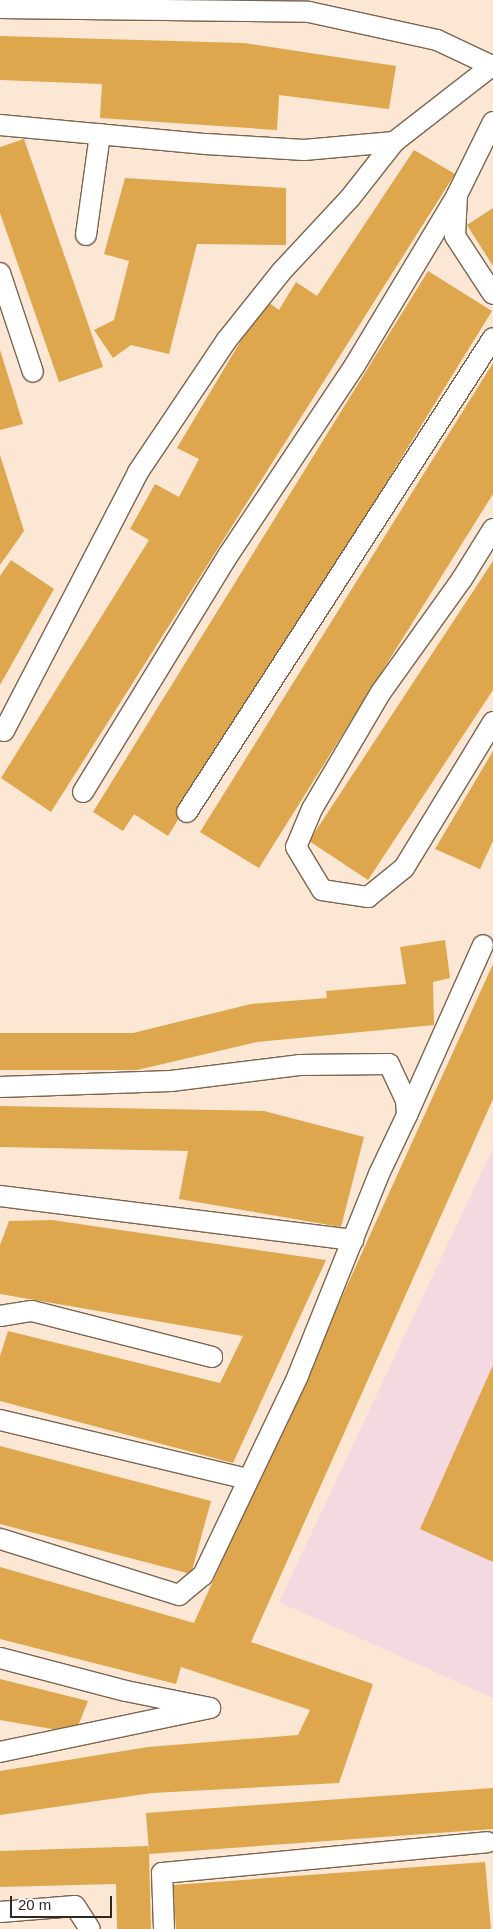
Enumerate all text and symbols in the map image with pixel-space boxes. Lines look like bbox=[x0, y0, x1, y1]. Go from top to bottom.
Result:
scale bar bbox=[12, 1886, 115, 1918]
text: 20 m bbox=[18, 1896, 51, 1913]

